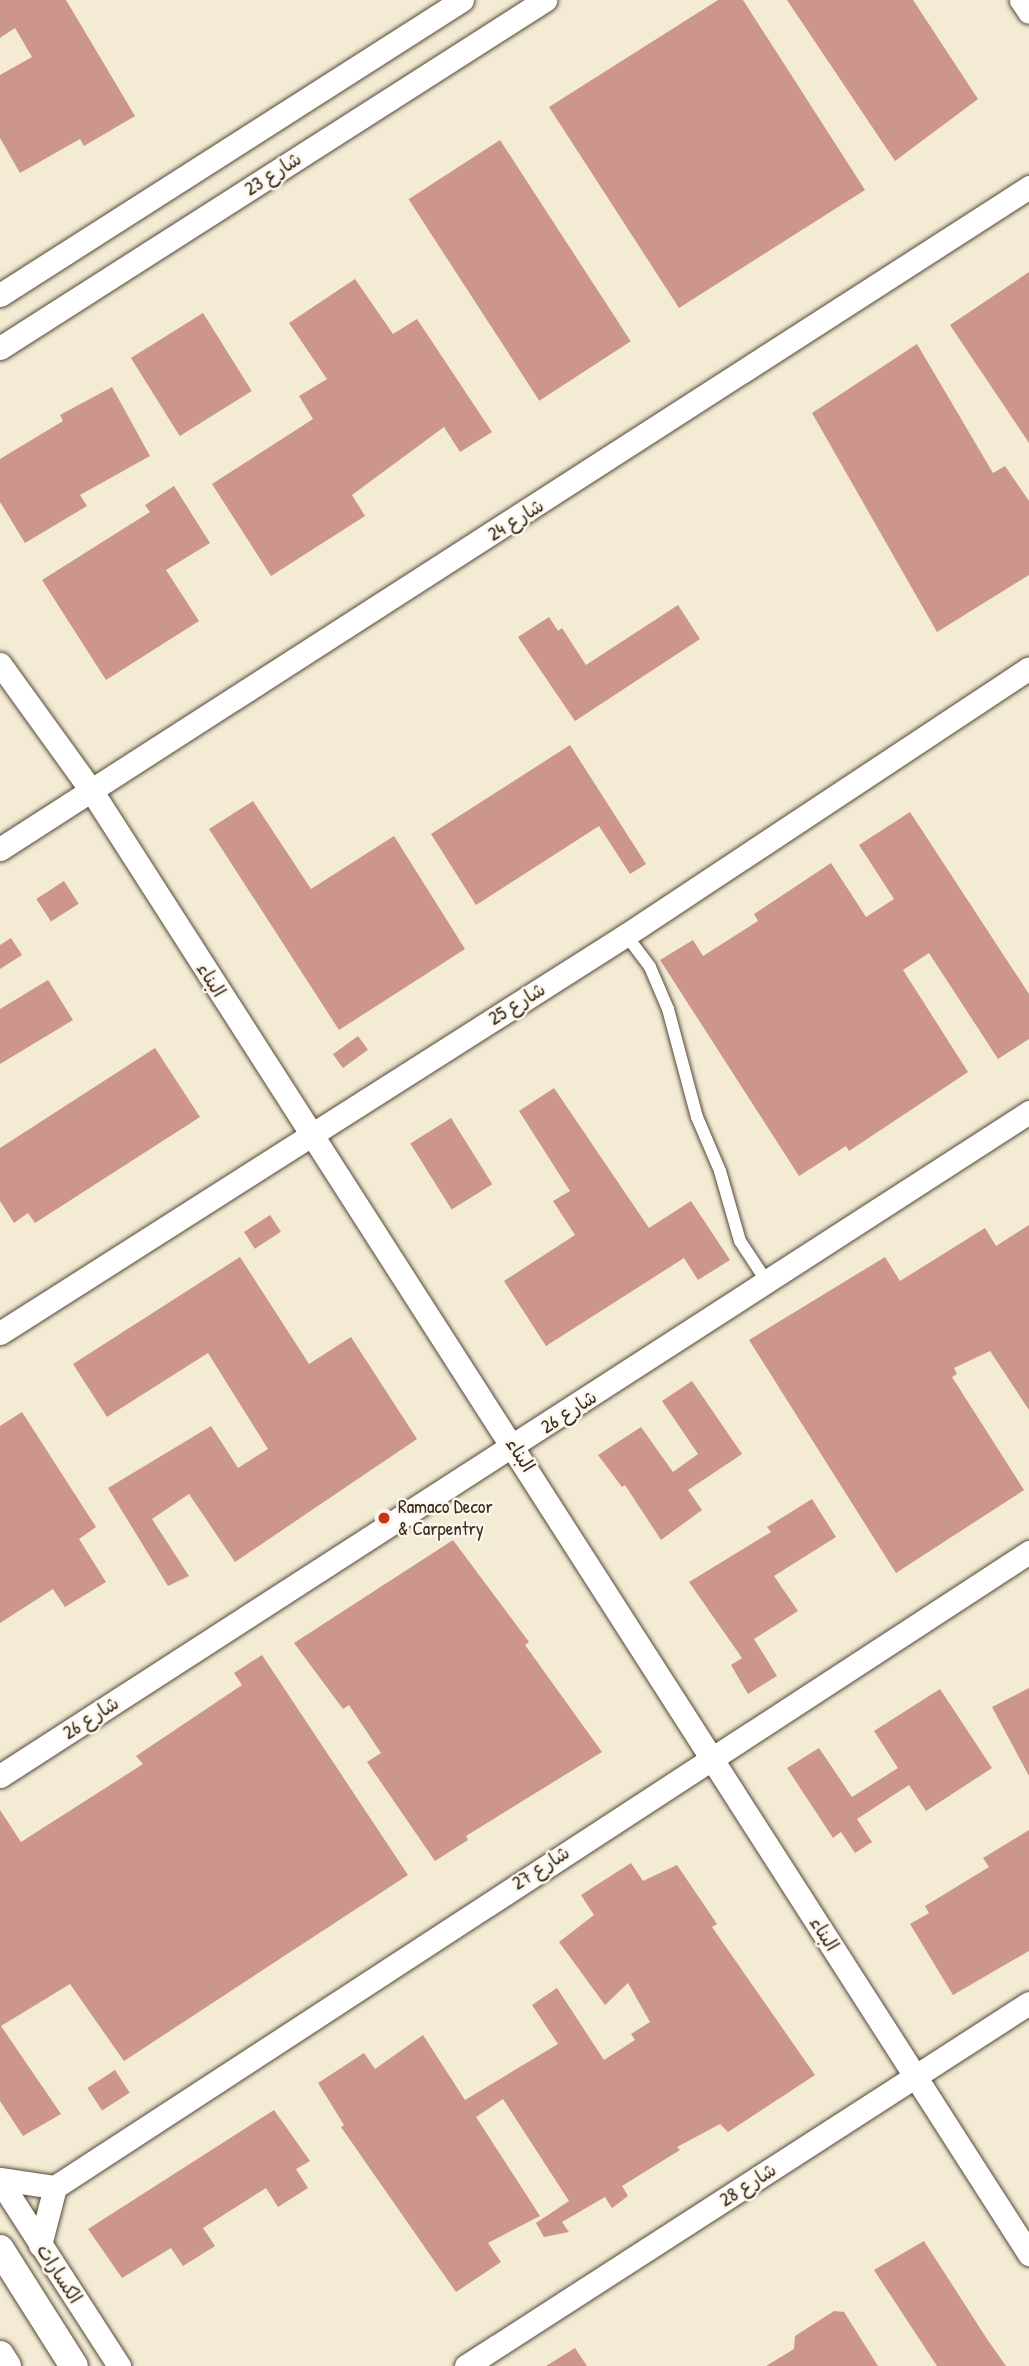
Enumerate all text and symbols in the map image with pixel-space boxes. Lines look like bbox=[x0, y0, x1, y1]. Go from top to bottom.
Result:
street label: شارع 23 bbox=[240, 147, 306, 201]
street label: شارع 24 bbox=[484, 494, 548, 546]
street label: البناء bbox=[192, 958, 230, 1002]
street label: شارع 25 bbox=[484, 978, 550, 1030]
street label: شارع 26 bbox=[537, 1386, 601, 1438]
street label: البناء bbox=[500, 1433, 540, 1477]
place label: Ramaco Decor & Carpentry bbox=[398, 1496, 493, 1540]
marker: Ramaco Decor & Carpentry bbox=[376, 1510, 392, 1526]
street label: شارع 26 bbox=[59, 1692, 123, 1744]
street label: شارع 27 bbox=[508, 1841, 574, 1895]
street label: البناء bbox=[805, 1912, 843, 1956]
street label: شارع 28 bbox=[716, 2158, 780, 2212]
street label: الكسارات bbox=[31, 2240, 87, 2308]

